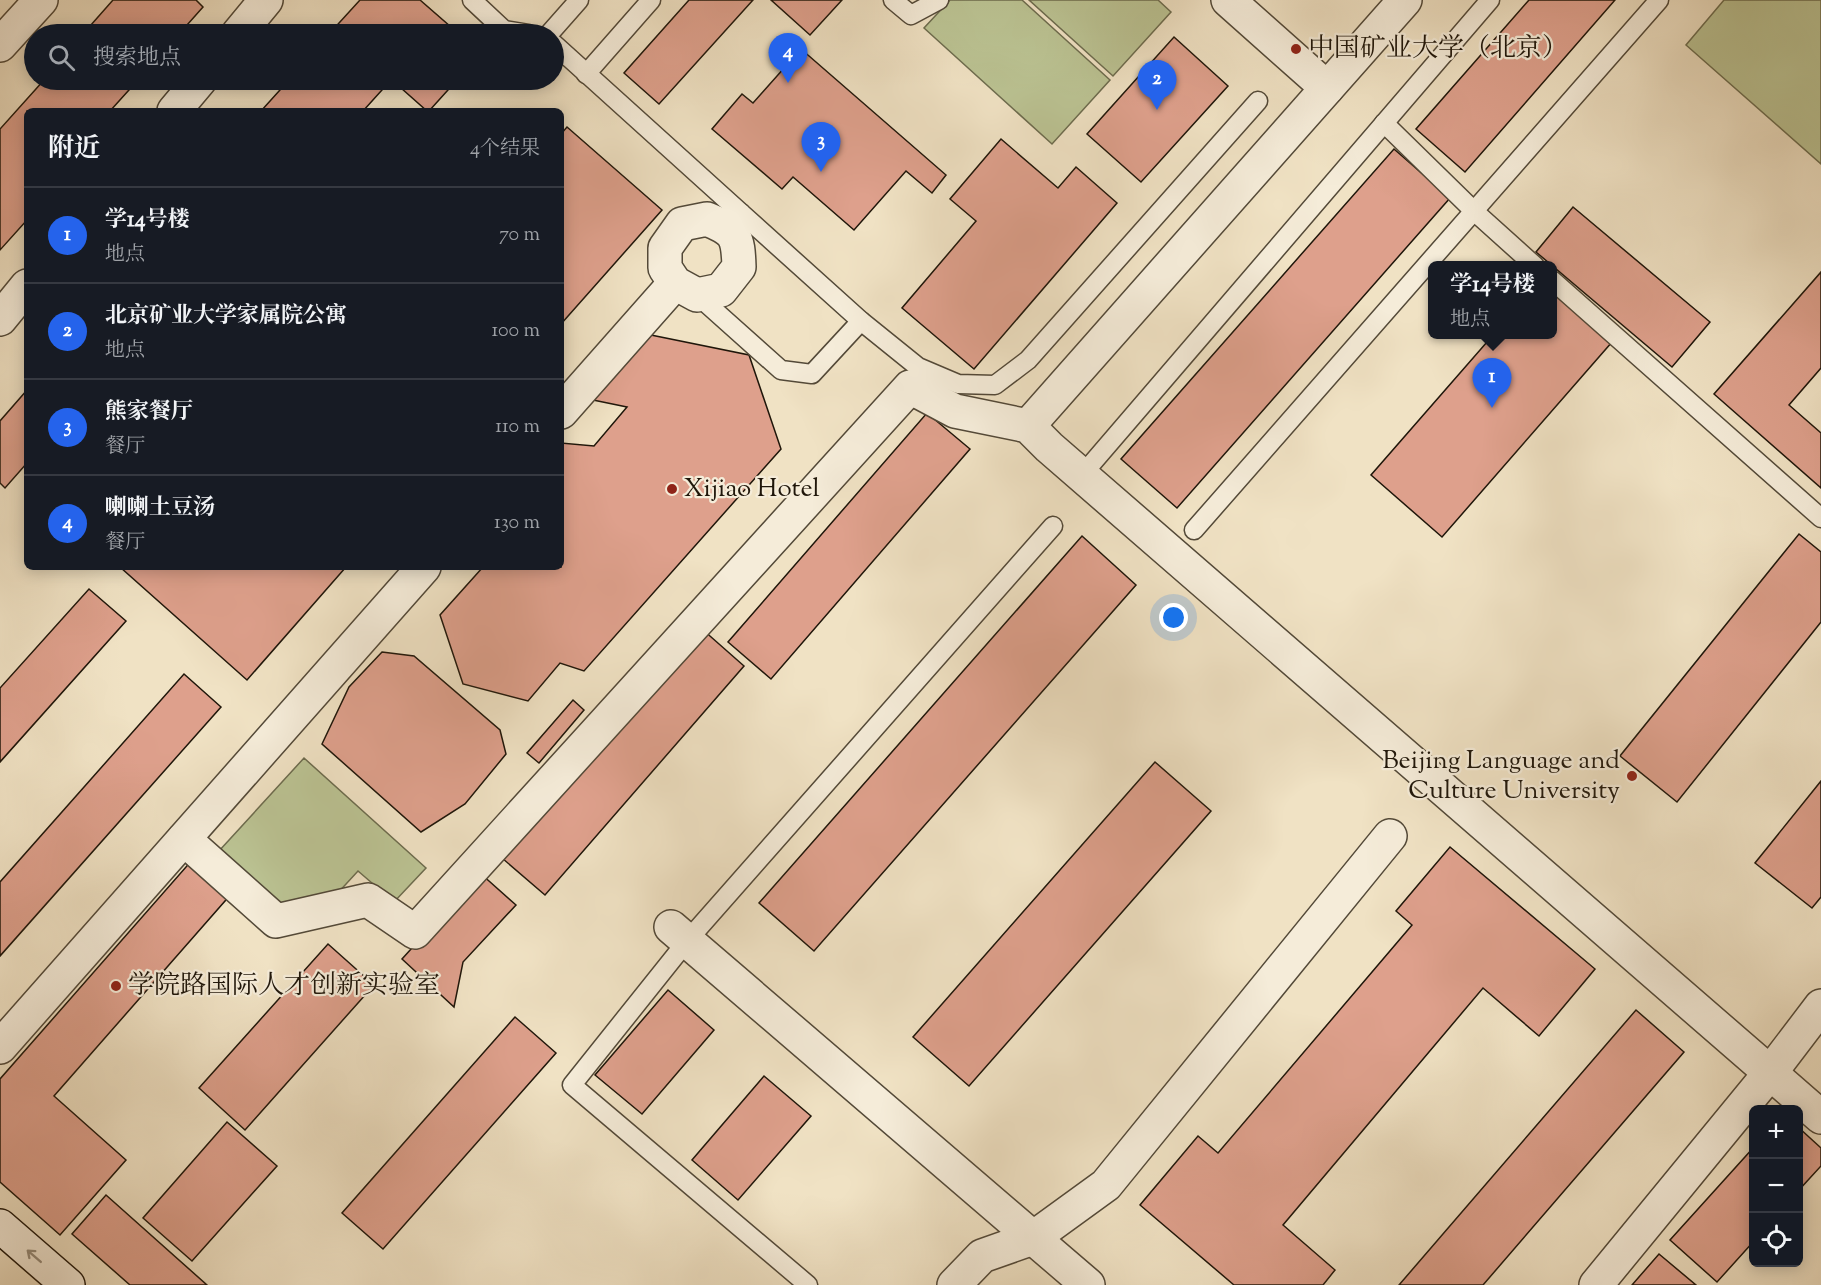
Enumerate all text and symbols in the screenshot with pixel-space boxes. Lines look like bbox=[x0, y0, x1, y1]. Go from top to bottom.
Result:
search box bbox=[24, 24, 564, 90]
place label: 中国矿业大学（北京） bbox=[1308, 31, 1568, 68]
pin: 4 bbox=[768, 34, 808, 83]
icon: search bbox=[45, 41, 78, 74]
marker: 中国矿业大学（北京） bbox=[1289, 42, 1303, 56]
text: 搜索地点 bbox=[93, 43, 181, 75]
pin: 2 bbox=[1138, 60, 1176, 110]
pin: 3 bbox=[802, 122, 840, 172]
text: 附近 bbox=[48, 131, 100, 168]
text: 4个结果 bbox=[470, 135, 540, 164]
text: 学14号楼 bbox=[105, 205, 190, 237]
text: 1 bbox=[64, 221, 71, 250]
text: 70 m bbox=[499, 221, 540, 250]
text: 地点 bbox=[105, 241, 145, 270]
popup bbox=[1428, 261, 1557, 339]
text: 学14号楼 bbox=[1450, 270, 1535, 302]
text: 北京矿业大学家属院公寓 bbox=[105, 301, 347, 333]
text: 地点 bbox=[1450, 306, 1490, 335]
text: 2 bbox=[63, 317, 72, 346]
text: 100 m bbox=[491, 317, 540, 346]
text: 地点 bbox=[105, 337, 145, 366]
pin: 1 bbox=[1472, 358, 1512, 408]
text: 熊家餐厅 bbox=[105, 397, 193, 429]
text: 3 bbox=[63, 413, 72, 442]
text: 110 m bbox=[495, 413, 540, 442]
text: 餐厅 bbox=[105, 433, 145, 462]
place label: Xijiao Hotel bbox=[684, 471, 820, 508]
marker: Xijiao Hotel bbox=[665, 482, 679, 496]
text: 喇喇土豆汤 bbox=[105, 493, 215, 525]
text: 4 bbox=[62, 509, 73, 538]
text: 130 m bbox=[494, 509, 540, 538]
text: 餐厅 bbox=[105, 529, 145, 558]
your location bbox=[1159, 603, 1188, 632]
place label: Beijing Language and Culture University bbox=[1382, 743, 1620, 810]
marker: Beijing Language and Culture University bbox=[1625, 769, 1639, 783]
place label: 学院路国际人才创新实验室 bbox=[128, 968, 440, 1005]
marker: 学院路国际人才创新实验室 bbox=[109, 979, 123, 993]
map controls bbox=[1749, 1105, 1803, 1267]
button: + bbox=[1749, 1105, 1803, 1159]
button: − bbox=[1749, 1159, 1803, 1213]
button: locate bbox=[1749, 1213, 1803, 1267]
one-way arrow bbox=[27, 1249, 42, 1263]

